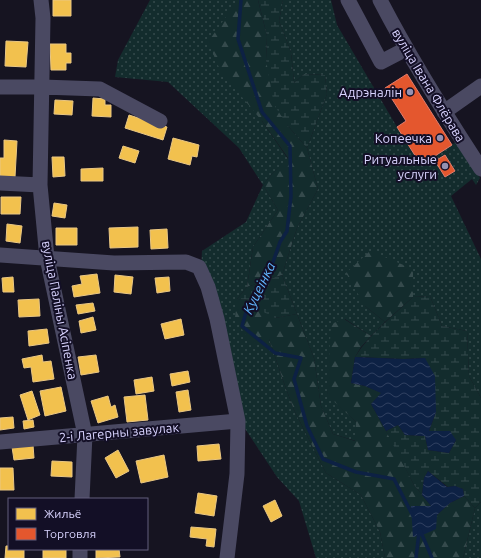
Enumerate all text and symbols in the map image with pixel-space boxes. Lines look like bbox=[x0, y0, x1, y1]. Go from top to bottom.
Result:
street label: вуліца Івана Флёрава bbox=[390, 26, 468, 144]
place label: Адрэналін bbox=[339, 85, 402, 99]
marker: Адрэналін bbox=[405, 87, 415, 97]
place label: Копеечка bbox=[375, 131, 432, 145]
marker: Копеечка bbox=[435, 133, 445, 143]
place label: Ритуальные услуги bbox=[364, 152, 437, 181]
marker: Ритуальные услуги bbox=[440, 161, 450, 171]
street label: вуліца Паліны Асіпенка bbox=[40, 239, 80, 381]
water label: Куцеінка bbox=[240, 259, 279, 317]
street label: 2-і Лагерны завулак bbox=[58, 420, 180, 444]
legend bbox=[8, 498, 148, 550]
text: Жильё bbox=[44, 507, 81, 520]
text: Торговля bbox=[44, 527, 96, 540]

